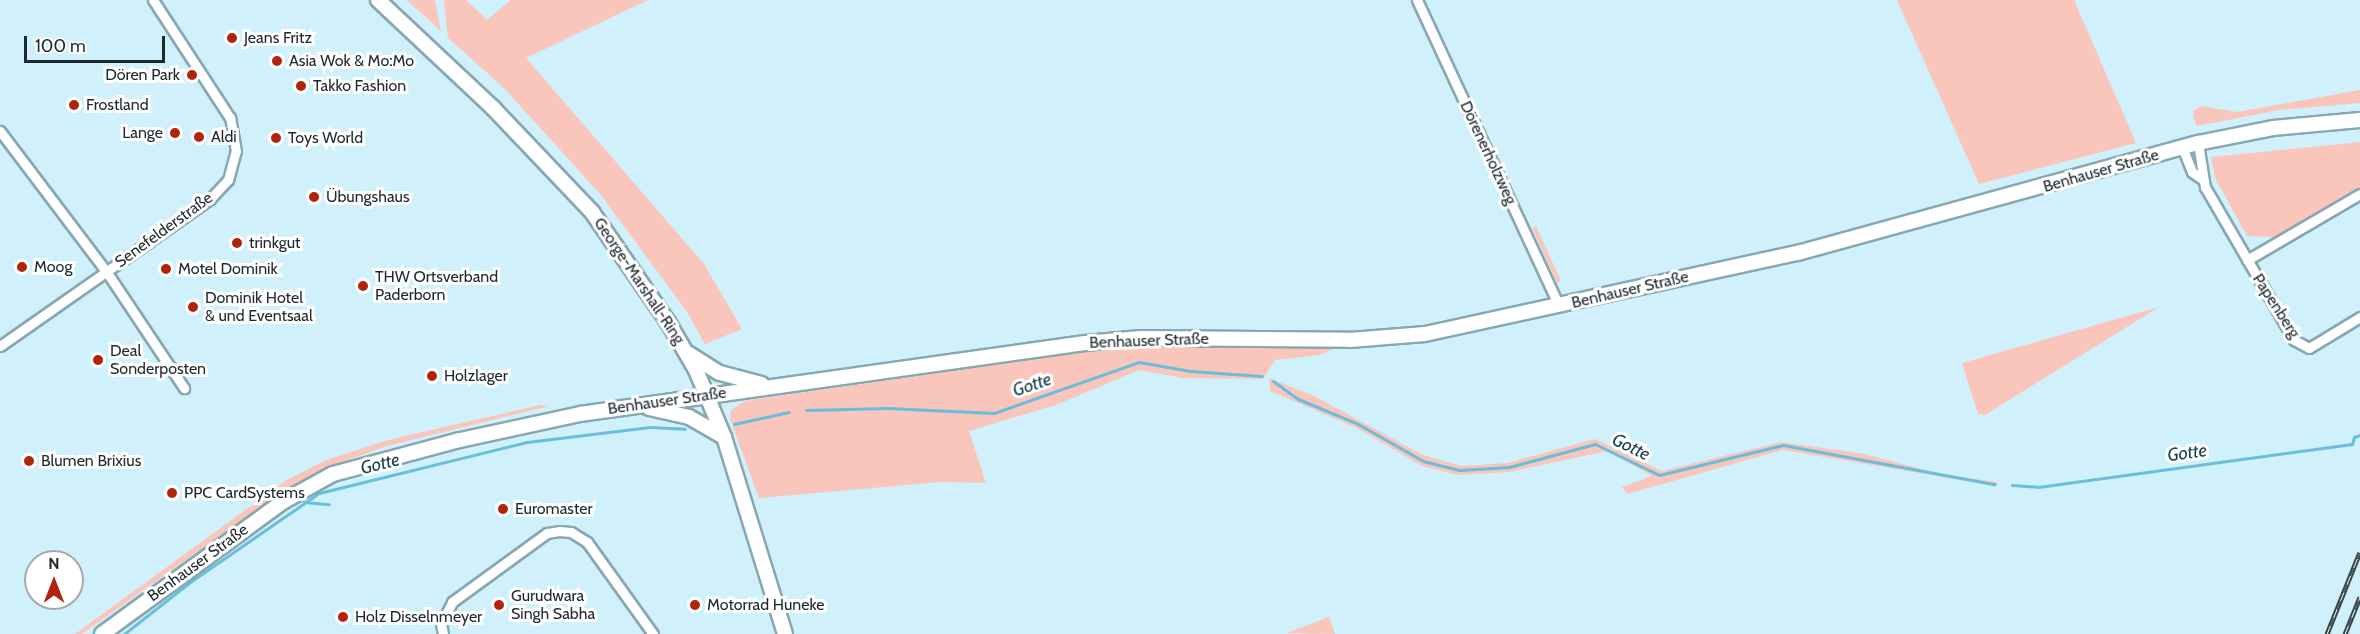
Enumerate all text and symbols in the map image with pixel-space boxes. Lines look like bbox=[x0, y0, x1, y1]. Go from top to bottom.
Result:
scale bar bbox=[27, 24, 168, 62]
place label: Jeans Fritz bbox=[244, 28, 312, 48]
marker: Jeans Fritz bbox=[225, 31, 239, 45]
text: 100 m bbox=[35, 35, 86, 57]
place label: Asia Wok & Mo:Mo bbox=[289, 51, 414, 71]
marker: Asia Wok & Mo:Mo bbox=[270, 54, 284, 68]
place label: Dören Park bbox=[105, 65, 180, 85]
marker: Dören Park bbox=[185, 68, 199, 82]
place label: Takko Fashion bbox=[313, 76, 406, 96]
marker: Takko Fashion bbox=[294, 79, 308, 93]
place label: Frostland bbox=[86, 95, 149, 115]
marker: Frostland bbox=[67, 98, 81, 112]
street label: Dörenerholzweg bbox=[1456, 98, 1520, 208]
place label: Lange bbox=[122, 123, 163, 143]
marker: Lange bbox=[168, 126, 182, 140]
place label: Aldi bbox=[211, 127, 237, 147]
place label: Toys World bbox=[288, 128, 363, 148]
marker: Aldi bbox=[192, 130, 206, 144]
marker: Toys World bbox=[269, 131, 283, 145]
street label: Benhauser Straße bbox=[2041, 145, 2161, 197]
place label: Übungshaus bbox=[326, 187, 410, 207]
street label: Senefelderstraße bbox=[112, 188, 216, 272]
marker: Übungshaus bbox=[307, 190, 321, 204]
street label: George-Marshall-Ring bbox=[590, 214, 688, 348]
place label: trinkgut bbox=[249, 233, 300, 253]
marker: trinkgut bbox=[230, 236, 244, 250]
place label: Moog bbox=[34, 257, 72, 277]
place label: Motel Dominik bbox=[178, 259, 278, 279]
marker: Moog bbox=[15, 260, 29, 274]
marker: Motel Dominik bbox=[159, 262, 173, 276]
place label: THW Ortsverband Paderborn bbox=[375, 267, 498, 305]
street label: Benhauser Straße bbox=[1570, 267, 1690, 313]
street label: Papenberg bbox=[2248, 270, 2304, 342]
marker: THW Ortsverband Paderborn bbox=[356, 279, 370, 293]
place label: Dominik Hotel & und Eventsaal bbox=[205, 288, 313, 326]
marker: Dominik Hotel & und Eventsaal bbox=[186, 300, 200, 314]
street label: Benhauser Straße bbox=[1089, 329, 1209, 353]
place label: Deal Sonderposten bbox=[110, 341, 206, 379]
marker: Deal Sonderposten bbox=[91, 353, 105, 367]
place label: Holzlager bbox=[444, 366, 508, 386]
water label: Gotte bbox=[1010, 368, 1054, 402]
marker: Holzlager bbox=[425, 369, 439, 383]
street label: Benhauser Straße bbox=[607, 383, 727, 419]
water label: Gotte bbox=[1609, 429, 1653, 465]
water label: Gotte bbox=[2166, 440, 2208, 466]
water label: Gotte bbox=[358, 449, 402, 479]
place label: Blumen Brixius bbox=[41, 451, 141, 471]
marker: Blumen Brixius bbox=[22, 454, 36, 468]
place label: PPC CardSystems bbox=[184, 483, 305, 503]
marker: PPC CardSystems bbox=[165, 486, 179, 500]
place label: Euromaster bbox=[515, 499, 593, 519]
marker: Euromaster bbox=[496, 502, 510, 516]
street label: Benhauser Straße bbox=[144, 520, 252, 606]
north arrow bbox=[24, 550, 84, 610]
text: N bbox=[48, 554, 60, 573]
place label: Gurudwara Singh Sabha bbox=[511, 586, 595, 624]
place label: Motorrad Huneke bbox=[707, 595, 824, 615]
marker: Gurudwara Singh Sabha bbox=[492, 598, 506, 612]
marker: Motorrad Huneke bbox=[688, 598, 702, 612]
place label: Holz Disselnmeyer bbox=[355, 607, 482, 627]
marker: Holz Disselnmeyer bbox=[336, 610, 350, 624]

